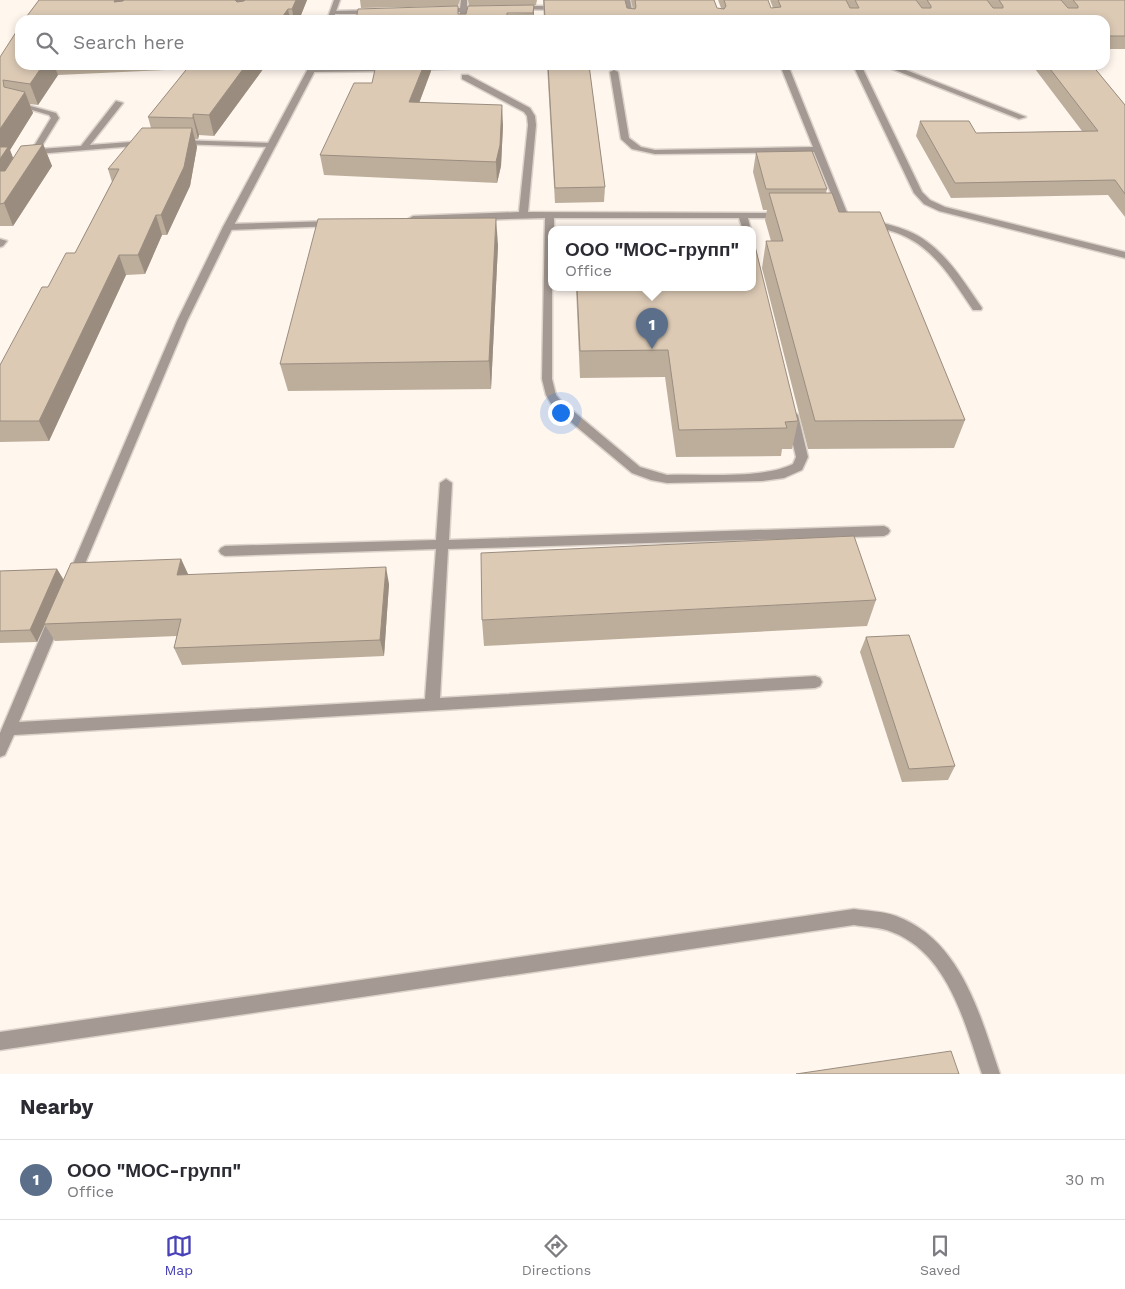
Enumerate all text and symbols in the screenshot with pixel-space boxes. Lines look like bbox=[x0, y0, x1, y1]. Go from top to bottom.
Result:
search box bbox=[15, 15, 1110, 70]
icon: search bbox=[33, 29, 61, 57]
text: Search here bbox=[73, 31, 184, 54]
popup bbox=[548, 226, 756, 291]
text: ООО "МОС-групп" bbox=[565, 238, 739, 261]
text: Office bbox=[565, 261, 612, 280]
pin: 1 bbox=[636, 308, 668, 349]
your location bbox=[548, 400, 574, 426]
text: Nearby bbox=[20, 1094, 93, 1119]
text: ООО "МОС-групп" bbox=[67, 1159, 241, 1182]
text: 1 bbox=[33, 1170, 39, 1189]
text: 30 m bbox=[1065, 1170, 1105, 1189]
text: Office bbox=[67, 1182, 114, 1201]
tab: Map bbox=[164, 1232, 193, 1278]
tab: Directions bbox=[522, 1232, 591, 1278]
tab: Saved bbox=[920, 1232, 961, 1278]

